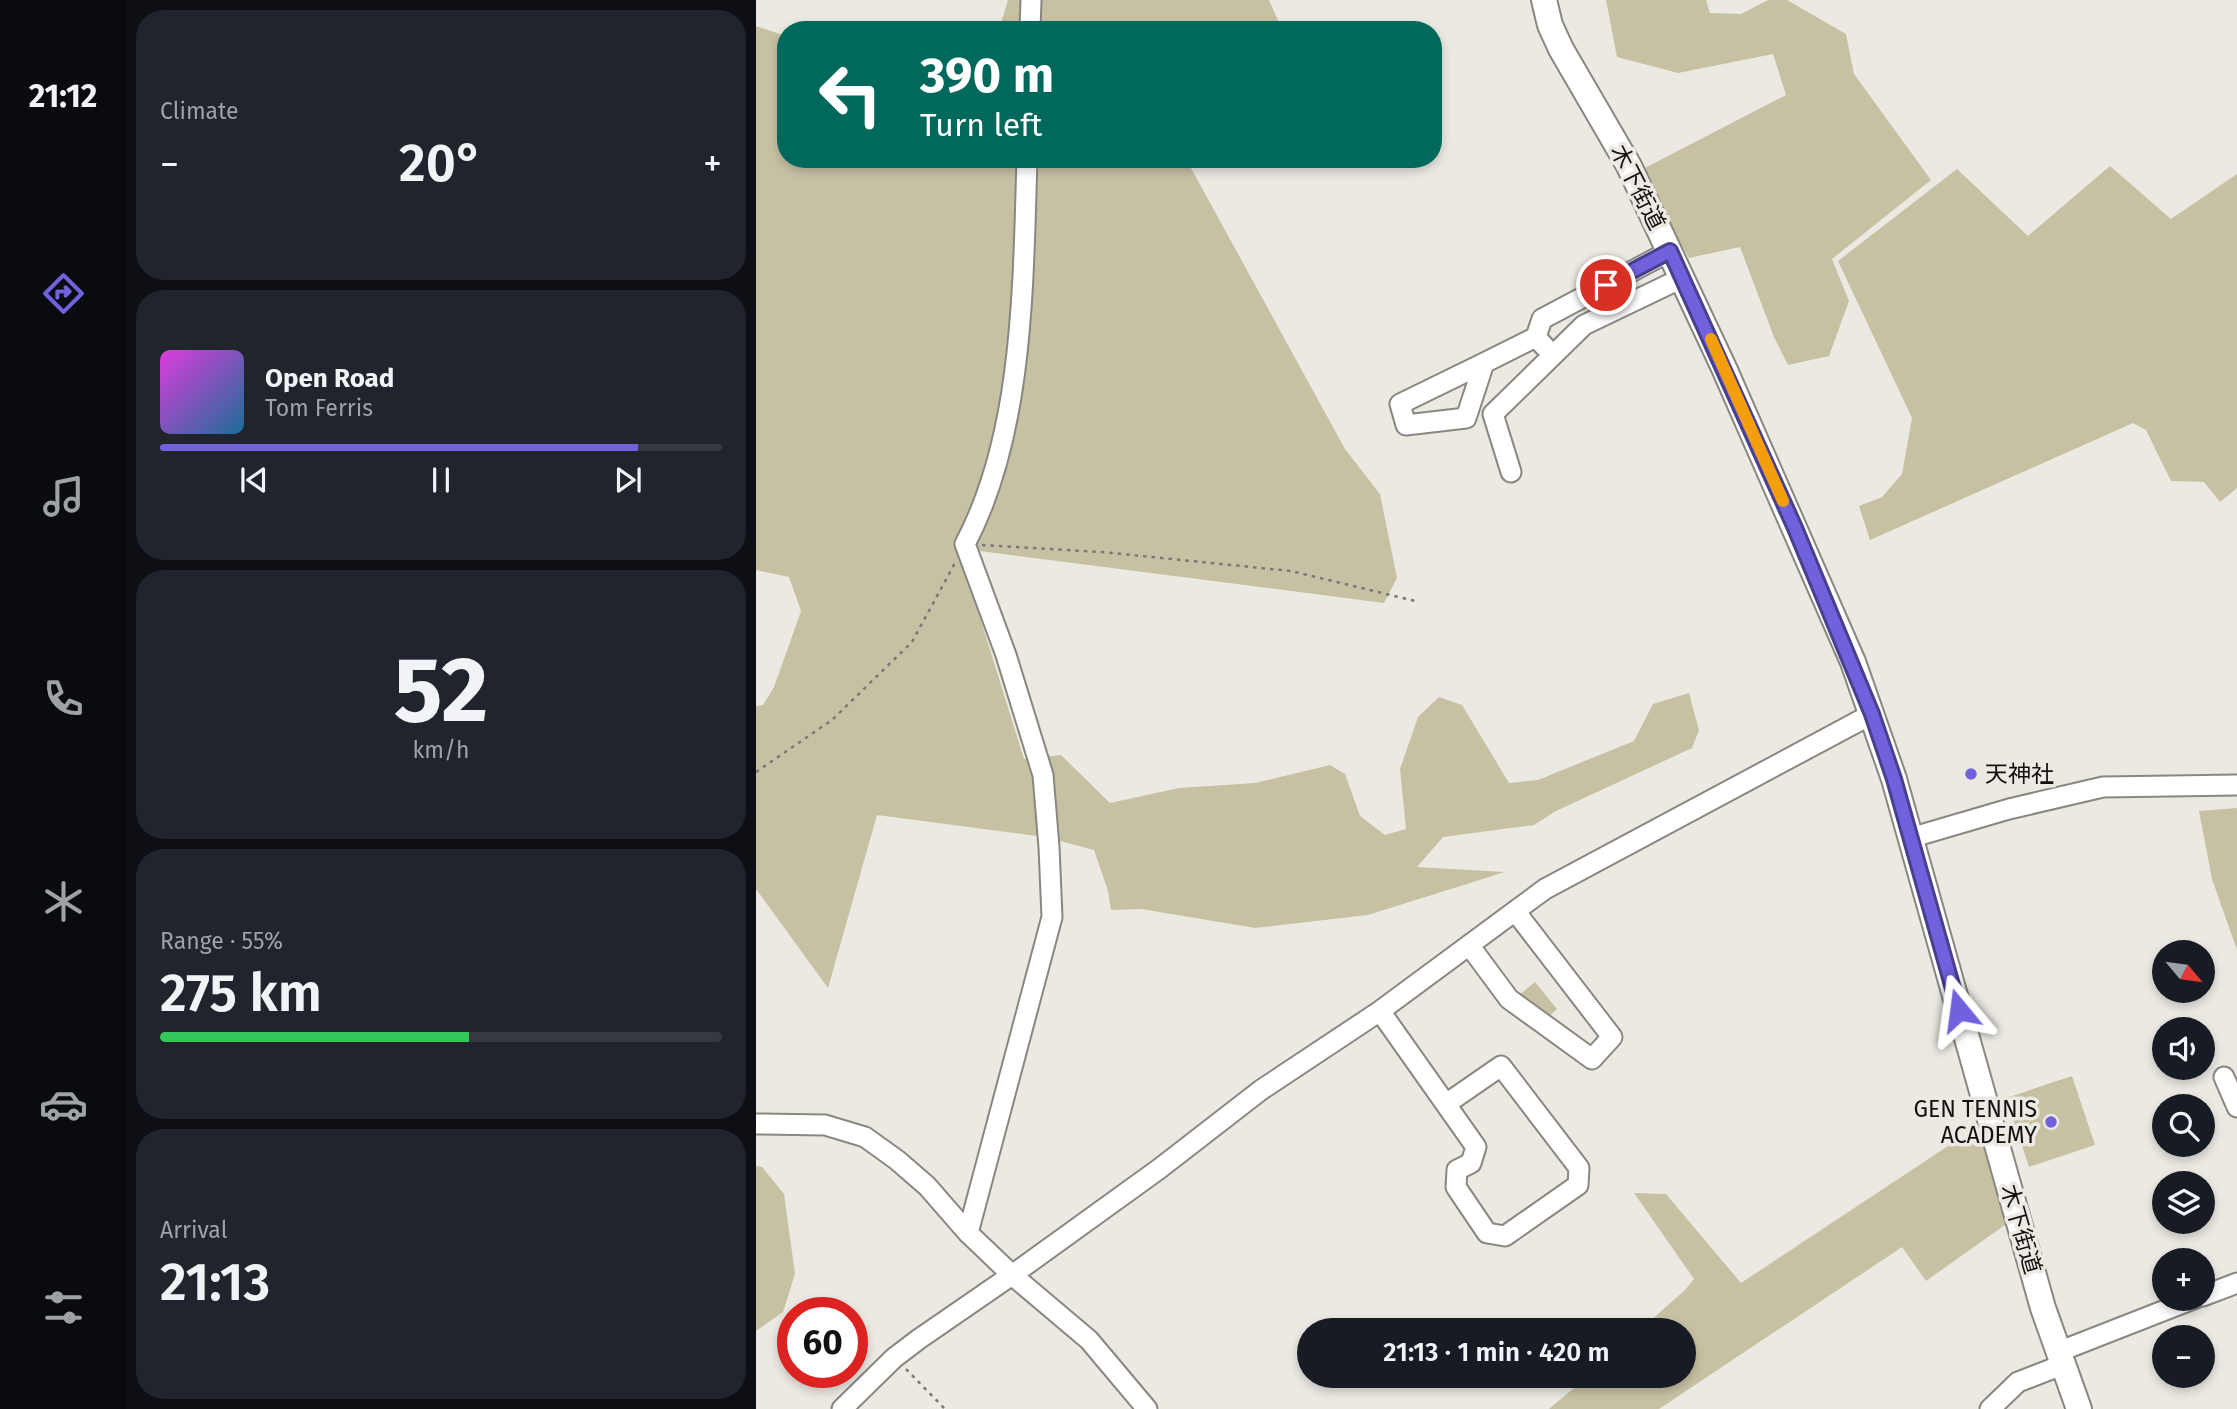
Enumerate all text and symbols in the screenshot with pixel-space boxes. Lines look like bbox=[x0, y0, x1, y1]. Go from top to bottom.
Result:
text: 390 m bbox=[920, 46, 1054, 105]
icon: left bbox=[805, 49, 896, 140]
text: 21:12 bbox=[29, 77, 97, 115]
text: Climate bbox=[160, 97, 239, 125]
text: Turn left bbox=[920, 106, 1042, 144]
text: 20° bbox=[399, 132, 483, 195]
street label: 木下街道 bbox=[1605, 140, 1671, 234]
text: − bbox=[160, 141, 179, 187]
text: + bbox=[703, 141, 722, 187]
pin bbox=[1576, 255, 1636, 315]
icon: arrive bbox=[1587, 266, 1625, 304]
icon: directions bbox=[39, 269, 88, 318]
text: Open Road bbox=[265, 363, 394, 394]
text: Tom Ferris bbox=[265, 394, 373, 422]
icon: previous bbox=[235, 461, 273, 499]
icon: pause bbox=[422, 461, 460, 499]
icon: next bbox=[609, 461, 647, 499]
icon: music bbox=[39, 472, 88, 521]
text: 52 bbox=[394, 636, 488, 745]
icon: phone bbox=[39, 674, 88, 723]
text: km/h bbox=[413, 736, 469, 764]
place label: 天神社 bbox=[1985, 760, 2054, 788]
marker: 天神社 bbox=[1963, 766, 1979, 782]
icon: climate bbox=[39, 877, 88, 926]
text: Range · 55% bbox=[160, 927, 283, 955]
north arrow bbox=[2152, 940, 2216, 1003]
map controls bbox=[2152, 940, 2215, 1388]
text: 275 km bbox=[160, 962, 322, 1025]
position arrow bbox=[1922, 973, 1996, 1047]
button: sound bbox=[2152, 1017, 2215, 1080]
icon: car bbox=[39, 1080, 88, 1129]
button: search bbox=[2152, 1094, 2215, 1157]
place label: GEN TENNIS ACADEMY bbox=[1913, 1095, 2037, 1149]
marker: GEN TENNIS ACADEMY bbox=[2043, 1114, 2059, 1130]
button: layers bbox=[2152, 1171, 2215, 1234]
street label: 木下街道 bbox=[1995, 1181, 2047, 1277]
text: Arrival bbox=[160, 1216, 227, 1244]
button: + bbox=[2152, 1248, 2215, 1311]
text: 21:13 bbox=[160, 1251, 270, 1314]
icon: filters bbox=[39, 1283, 88, 1332]
speed limit sign: 60 bbox=[777, 1297, 868, 1388]
button: − bbox=[2152, 1325, 2215, 1388]
text: 21:13 · 1 min · 420 m bbox=[1383, 1337, 1610, 1368]

